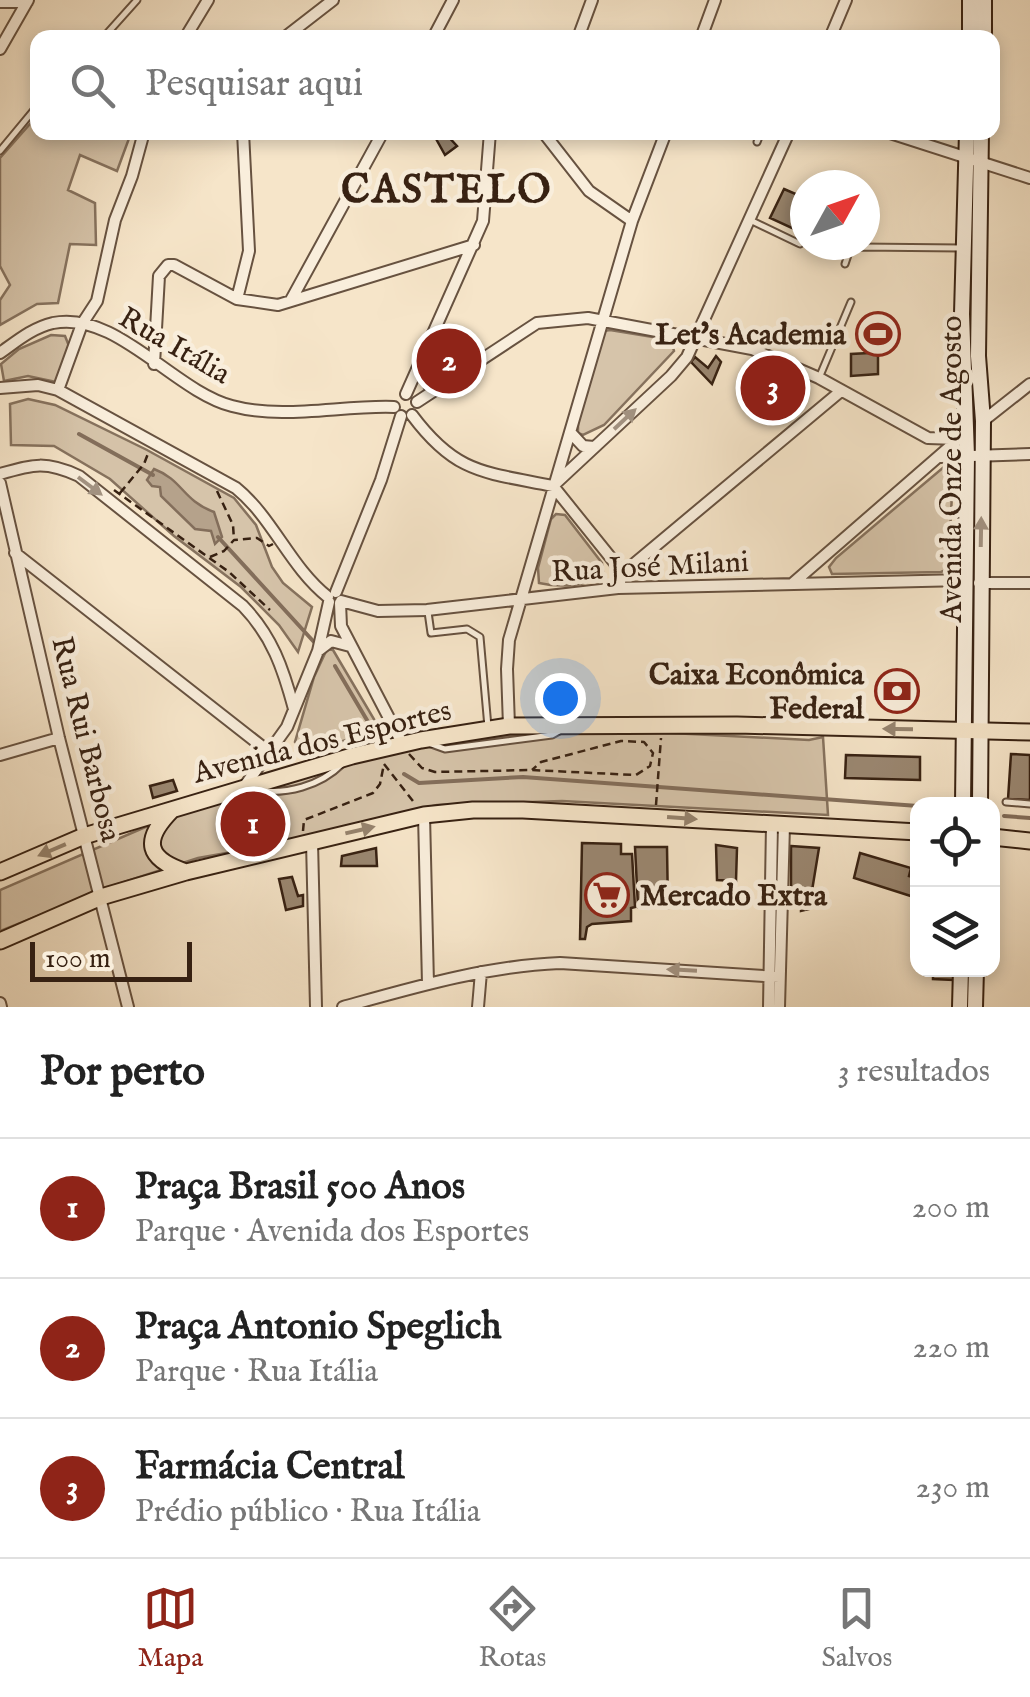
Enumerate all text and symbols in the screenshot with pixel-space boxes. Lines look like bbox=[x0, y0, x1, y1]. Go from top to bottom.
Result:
search box bbox=[30, 30, 1000, 140]
icon: search bbox=[65, 58, 120, 113]
text: Pesquisar aqui bbox=[145, 61, 363, 109]
district label: CASTELO bbox=[341, 166, 553, 217]
north arrow bbox=[790, 170, 880, 260]
street label: Rua Itália bbox=[111, 300, 237, 394]
sports icon: Let's Academia bbox=[855, 311, 901, 357]
street label: Avenida Onze de Agosto bbox=[934, 316, 972, 623]
place label: Let's Academia bbox=[655, 317, 847, 355]
pin: 2 bbox=[416, 324, 482, 398]
pin: 3 bbox=[740, 350, 806, 426]
one-way arrow bbox=[612, 408, 636, 431]
one-way arrow bbox=[77, 475, 103, 495]
one-way arrow bbox=[973, 516, 989, 548]
street label: Rua José Milani bbox=[550, 544, 750, 592]
street label: Rua Rui Barbosa bbox=[41, 633, 129, 846]
place label: Caixa Econômica Federal bbox=[649, 657, 865, 729]
bank icon: Caixa Econômica Federal bbox=[874, 668, 920, 714]
your location bbox=[535, 673, 586, 724]
street label: Avenida dos Esportes bbox=[189, 693, 455, 794]
one-way arrow bbox=[881, 721, 913, 737]
pin: 1 bbox=[220, 786, 286, 862]
map controls bbox=[910, 797, 1000, 977]
button: locate bbox=[910, 797, 1000, 887]
one-way arrow bbox=[667, 810, 699, 826]
one-way arrow bbox=[345, 822, 376, 837]
one-way arrow bbox=[37, 842, 67, 858]
supermarket icon: Mercado Extra bbox=[584, 872, 630, 918]
place label: Mercado Extra bbox=[640, 878, 828, 916]
button: layers bbox=[910, 887, 1000, 977]
scale bar bbox=[30, 937, 192, 981]
text: 100 m bbox=[45, 942, 111, 977]
one-way arrow bbox=[666, 962, 698, 978]
text: Por perto bbox=[40, 1046, 205, 1099]
text: 3 resultados bbox=[838, 1052, 990, 1093]
text: Praça Brasil 500 Anos bbox=[135, 1164, 465, 1212]
text: 1 bbox=[67, 1188, 78, 1229]
text: 200 m bbox=[912, 1188, 990, 1229]
text: Parque · Avenida dos Esportes bbox=[135, 1212, 529, 1253]
text: Praça Antonio Speglich bbox=[135, 1304, 502, 1352]
text: 2 bbox=[65, 1328, 80, 1369]
text: 220 m bbox=[913, 1328, 990, 1369]
text: Parque · Rua Itália bbox=[135, 1352, 378, 1393]
text: Farmácia Central bbox=[135, 1444, 404, 1492]
text: 3 bbox=[67, 1468, 78, 1509]
text: 230 m bbox=[916, 1468, 990, 1509]
text: Prédio público · Rua Itália bbox=[135, 1492, 481, 1533]
tab: Mapa bbox=[138, 1581, 203, 1676]
tab: Rotas bbox=[479, 1581, 546, 1676]
tab: Salvos bbox=[822, 1581, 892, 1676]

